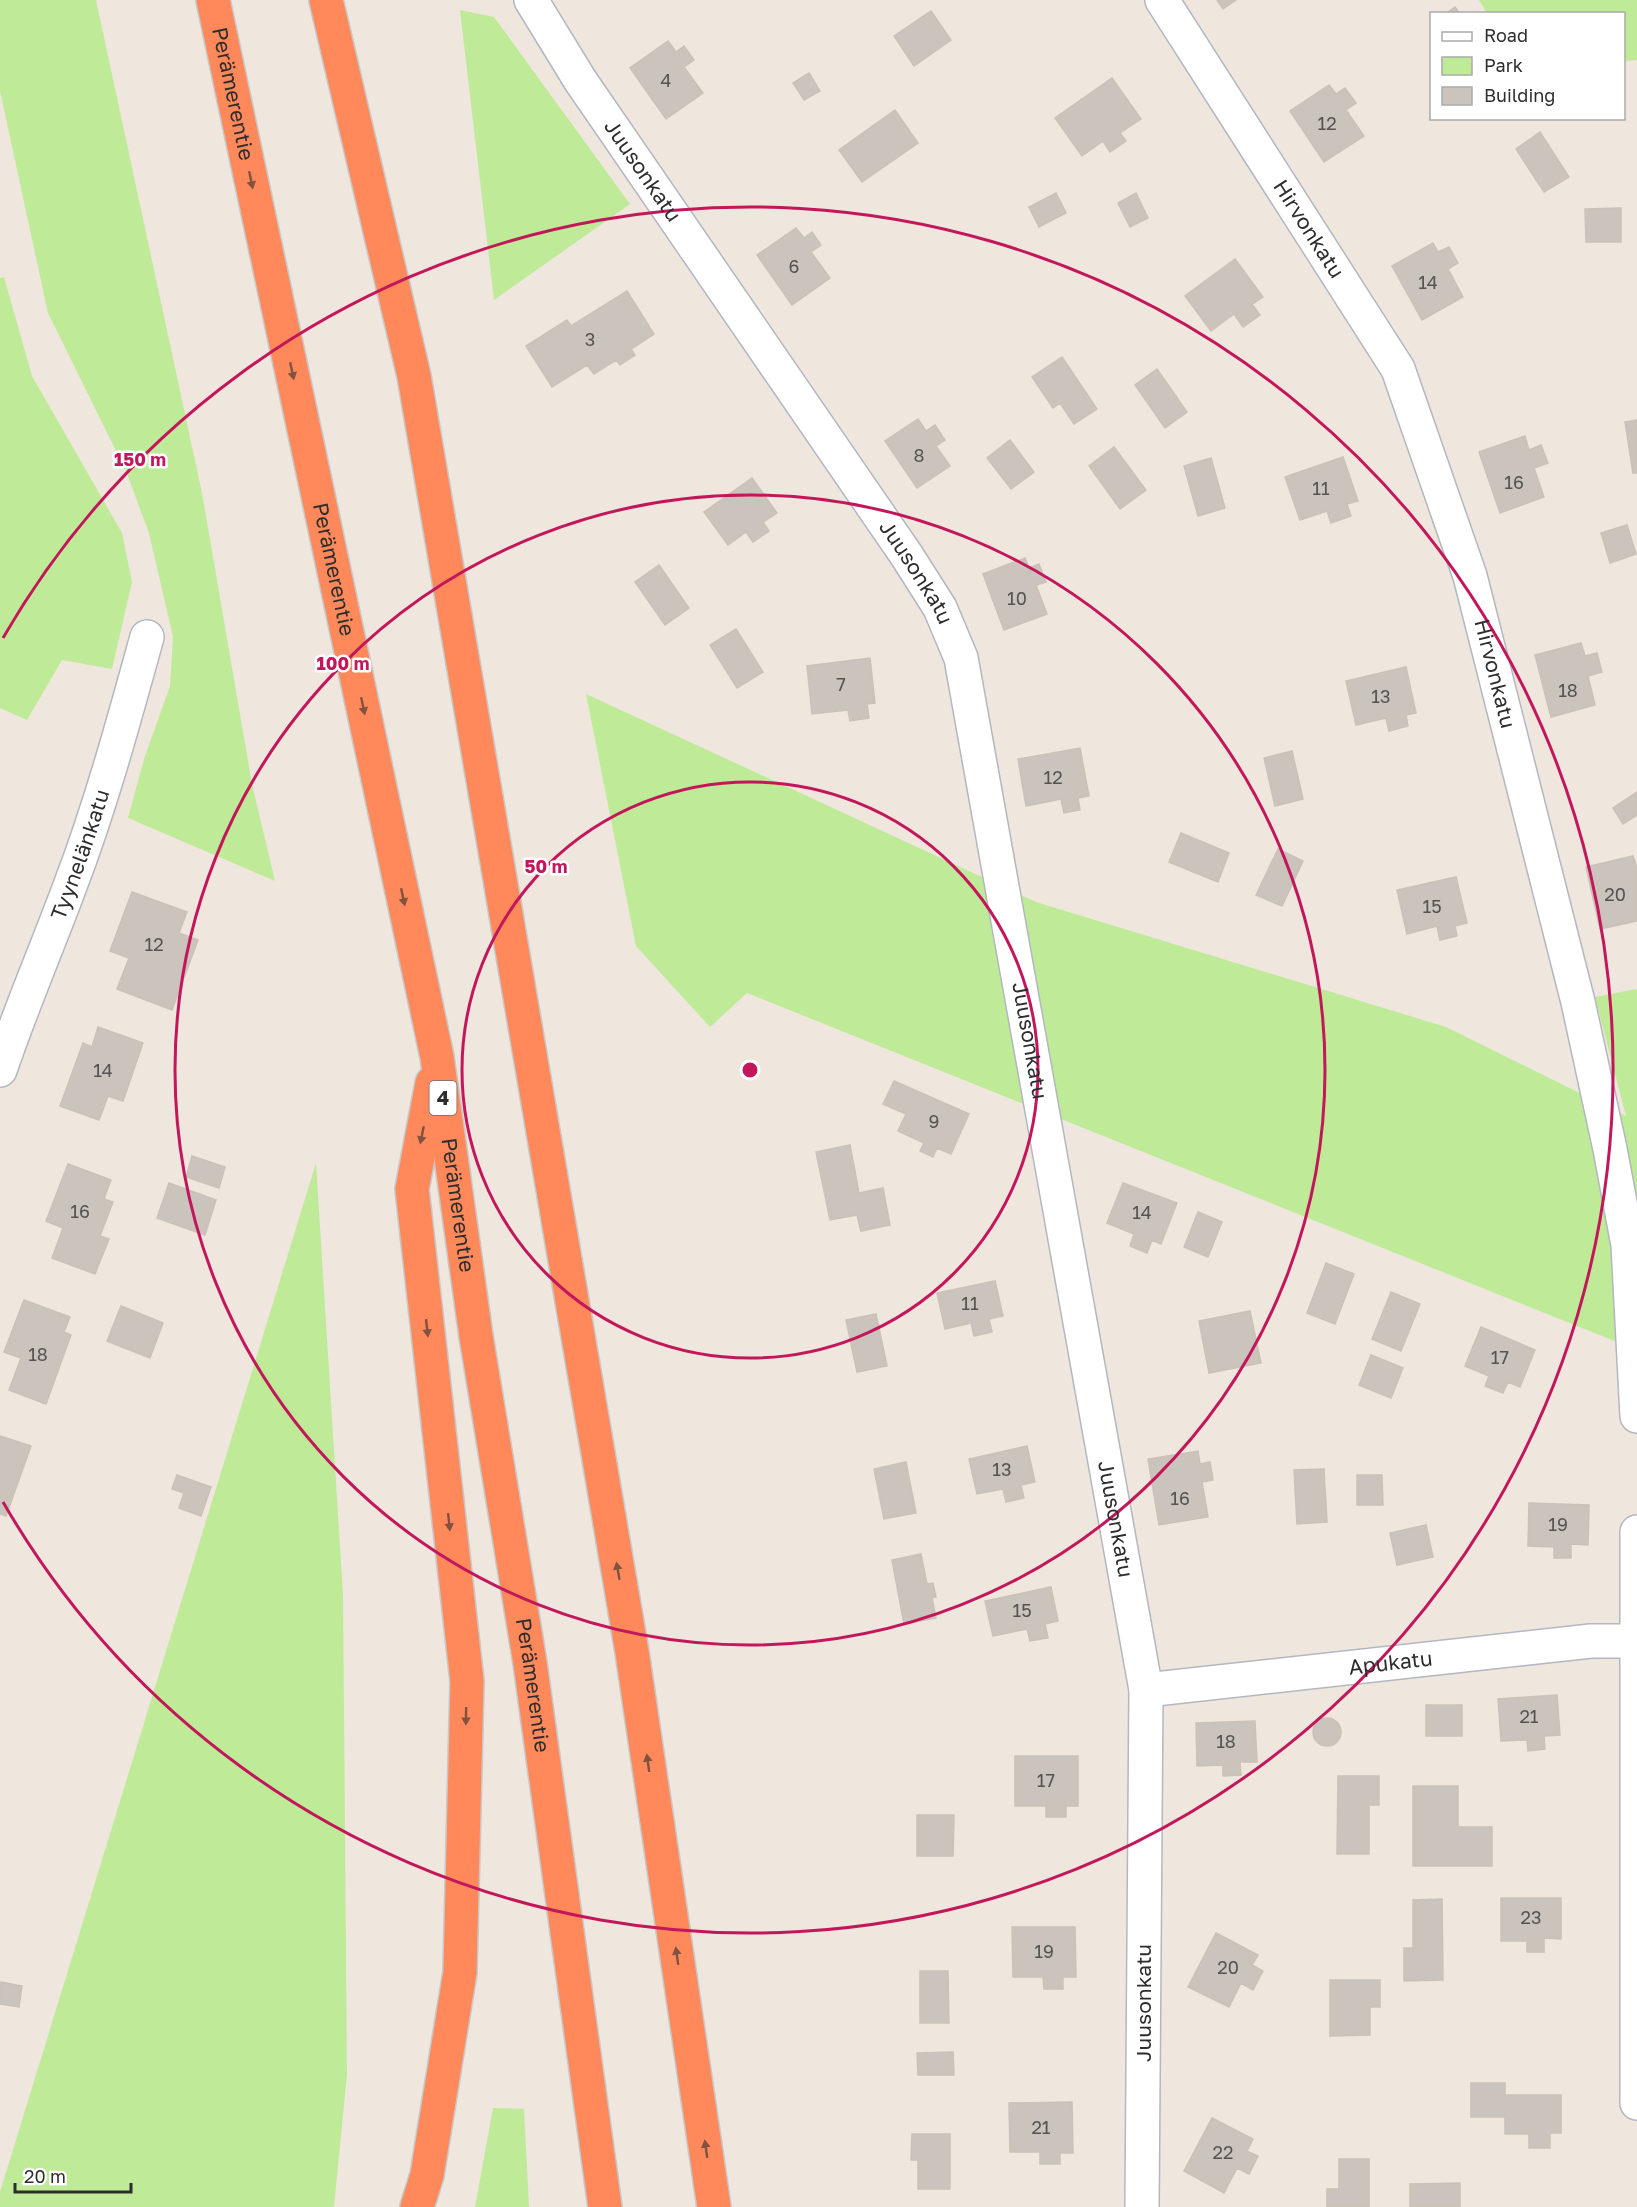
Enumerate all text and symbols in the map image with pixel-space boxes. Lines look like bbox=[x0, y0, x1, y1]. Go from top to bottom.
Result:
legend bbox=[1430, 12, 1625, 120]
text: Road bbox=[1484, 24, 1528, 46]
street label: Perämerentie bbox=[207, 25, 261, 163]
text: Park bbox=[1484, 54, 1523, 76]
house number: 4 bbox=[661, 69, 672, 91]
text: Building bbox=[1484, 84, 1555, 106]
house number: 12 bbox=[1317, 112, 1337, 134]
street label: Juusonkatu bbox=[599, 114, 687, 226]
one-way arrow bbox=[247, 171, 256, 190]
street label: Hirvonkatu bbox=[1268, 175, 1350, 283]
house number: 6 bbox=[789, 255, 799, 277]
house number: 14 bbox=[1418, 271, 1438, 293]
house number: 3 bbox=[585, 328, 595, 350]
one-way arrow bbox=[287, 362, 297, 381]
house number: 8 bbox=[914, 444, 924, 466]
text: 150 m bbox=[114, 448, 166, 470]
house number: 16 bbox=[1504, 471, 1524, 493]
house number: 11 bbox=[1312, 477, 1330, 499]
street label: Perämerentie bbox=[308, 500, 361, 638]
street label: Juusonkatu bbox=[874, 515, 959, 628]
house number: 10 bbox=[1007, 587, 1027, 609]
street label: Hirvonkatu bbox=[1469, 616, 1522, 731]
text: 100 m bbox=[317, 652, 369, 674]
house number: 7 bbox=[836, 673, 846, 695]
house number: 18 bbox=[1558, 679, 1578, 701]
house number: 13 bbox=[1371, 685, 1391, 707]
one-way arrow bbox=[358, 697, 368, 715]
house number: 12 bbox=[1043, 766, 1063, 788]
street label: Tyynelänkatu bbox=[44, 786, 114, 923]
text: 50 m bbox=[525, 855, 567, 877]
house number: 20 bbox=[1604, 883, 1626, 905]
one-way arrow bbox=[399, 887, 408, 906]
house number: 15 bbox=[1422, 895, 1442, 917]
house number: 12 bbox=[144, 933, 164, 955]
street label: Juusonkatu bbox=[1007, 980, 1054, 1101]
house number: 14 bbox=[93, 1059, 113, 1081]
centre of rings bbox=[740, 1060, 760, 1080]
road number: 4 bbox=[430, 1081, 456, 1115]
house number: 9 bbox=[929, 1110, 939, 1132]
one-way arrow bbox=[417, 1126, 426, 1145]
street label: Perämerentie bbox=[436, 1136, 481, 1274]
house number: 16 bbox=[70, 1200, 90, 1222]
house number: 14 bbox=[1132, 1201, 1152, 1223]
house number: 11 bbox=[961, 1292, 979, 1314]
one-way arrow bbox=[423, 1319, 432, 1338]
house number: 18 bbox=[28, 1343, 48, 1365]
house number: 17 bbox=[1491, 1346, 1509, 1368]
house number: 13 bbox=[992, 1458, 1012, 1480]
street label: Juusonkatu bbox=[1093, 1458, 1140, 1579]
house number: 16 bbox=[1170, 1487, 1190, 1509]
one-way arrow bbox=[444, 1513, 454, 1532]
house number: 19 bbox=[1548, 1513, 1568, 1535]
one-way arrow bbox=[613, 1561, 622, 1580]
house number: 15 bbox=[1012, 1599, 1032, 1621]
street label: Perämerentie bbox=[511, 1616, 556, 1754]
street label: Apukatu bbox=[1347, 1645, 1434, 1680]
house number: 21 bbox=[1519, 1705, 1539, 1727]
one-way arrow bbox=[461, 1707, 471, 1726]
house number: 18 bbox=[1216, 1730, 1236, 1752]
one-way arrow bbox=[644, 1754, 653, 1773]
house number: 17 bbox=[1037, 1769, 1055, 1791]
house number: 23 bbox=[1521, 1906, 1541, 1928]
house number: 19 bbox=[1034, 1940, 1054, 1962]
street label: Juusonkatu bbox=[1130, 1944, 1156, 2062]
one-way arrow bbox=[672, 1947, 681, 1966]
house number: 20 bbox=[1217, 1956, 1239, 1978]
house number: 21 bbox=[1031, 2116, 1051, 2138]
one-way arrow bbox=[701, 2140, 710, 2159]
house number: 22 bbox=[1213, 2141, 1233, 2163]
scale bar bbox=[15, 2156, 130, 2194]
text: 20 m bbox=[24, 2165, 66, 2187]

